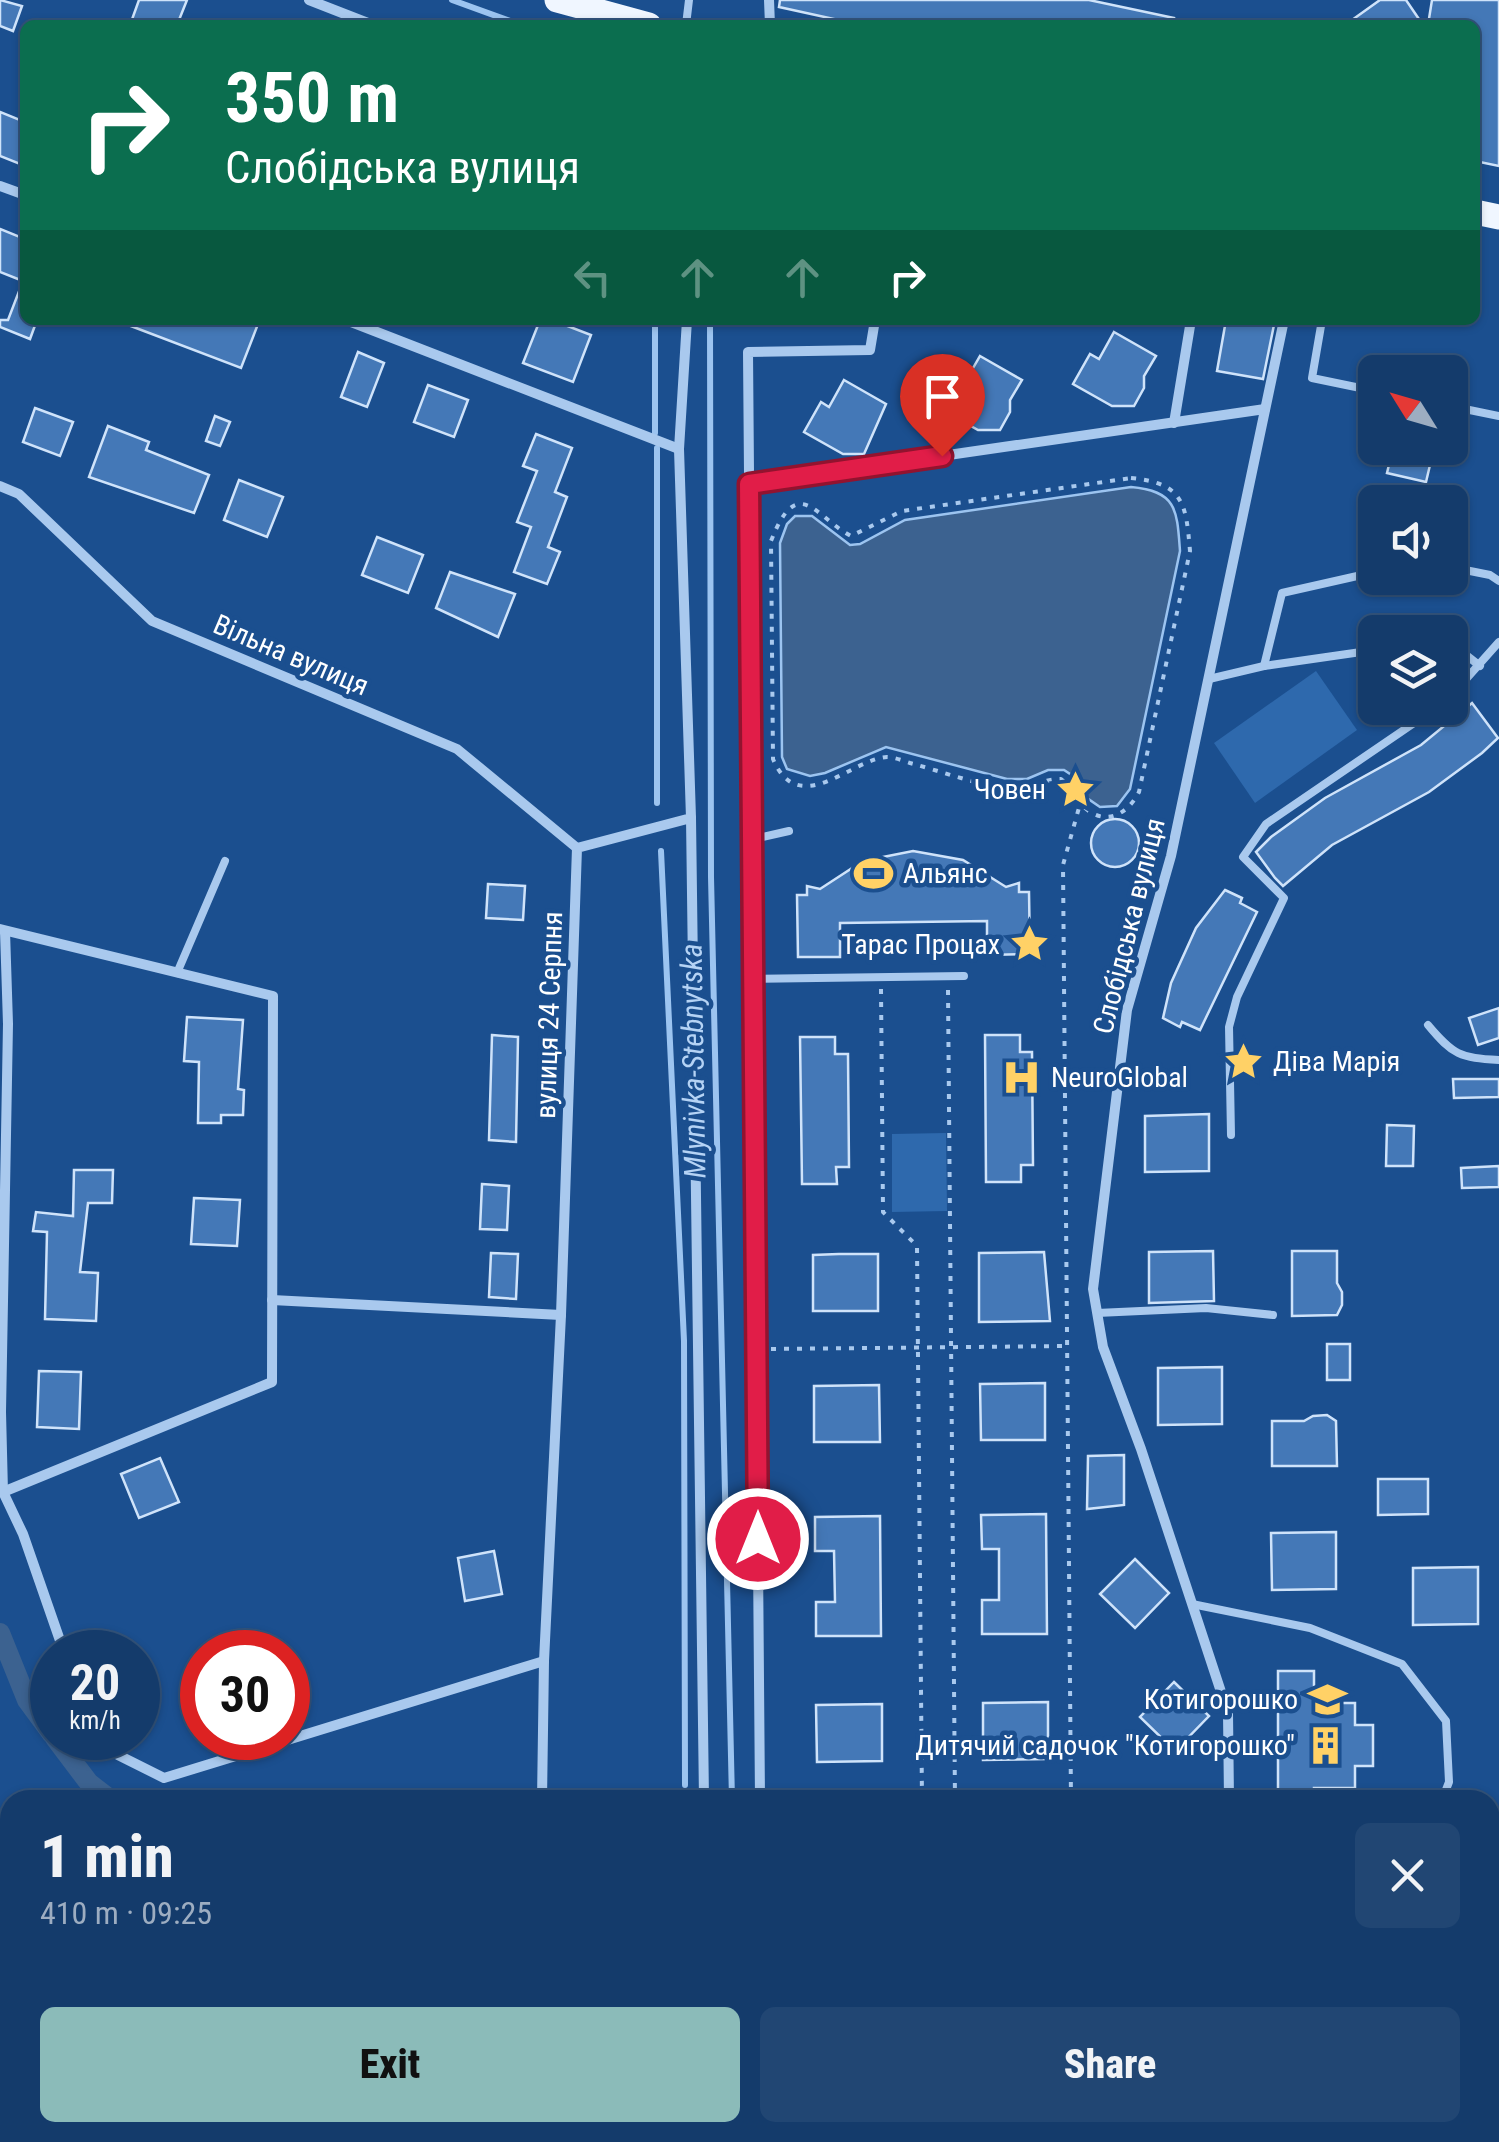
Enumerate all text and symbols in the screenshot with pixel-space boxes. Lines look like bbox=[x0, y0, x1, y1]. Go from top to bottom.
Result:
text: 350 m bbox=[225, 57, 399, 139]
icon: right bbox=[60, 60, 190, 190]
text: Слобідська вулиця bbox=[225, 141, 580, 194]
icon: left bbox=[565, 250, 620, 305]
icon: ahead bbox=[670, 250, 725, 305]
icon: ahead bbox=[775, 250, 830, 305]
icon: right bbox=[880, 250, 935, 305]
pin bbox=[900, 354, 985, 457]
north arrow bbox=[1358, 355, 1468, 465]
map controls bbox=[1358, 355, 1468, 725]
icon: arrive bbox=[915, 369, 970, 424]
button: sound bbox=[1358, 485, 1468, 595]
street label: Вільна вулиця bbox=[208, 607, 374, 703]
button: layers bbox=[1358, 615, 1468, 725]
place icon: Човен bbox=[1055, 768, 1097, 810]
place label: Човен bbox=[974, 773, 1046, 806]
street label: Слобідська вулиця bbox=[1086, 815, 1172, 1037]
sports icon: Альянс bbox=[852, 852, 894, 894]
place label: Альянс bbox=[903, 857, 988, 890]
street label: вулиця 24 Серпня bbox=[529, 911, 569, 1119]
place icon: Тарас Процах bbox=[1009, 923, 1051, 965]
place label: Тарас Процах bbox=[841, 928, 1000, 961]
water label: Mlynivka-Stebnytska bbox=[673, 943, 713, 1179]
place icon: Діва Марія bbox=[1222, 1040, 1264, 1082]
place label: Діва Марія bbox=[1273, 1045, 1400, 1078]
hospital icon: NeuroGlobal bbox=[1000, 1056, 1042, 1098]
place label: NeuroGlobal bbox=[1051, 1061, 1188, 1094]
position arrow bbox=[706, 1487, 810, 1591]
speed limit sign: 30 bbox=[180, 1630, 310, 1760]
text: 20 bbox=[70, 1654, 120, 1712]
school or university icon: Котигорошко bbox=[1307, 1678, 1349, 1720]
place label: Котигорошко bbox=[1144, 1683, 1298, 1716]
text: km/h bbox=[69, 1706, 121, 1735]
building icon: Дитячий садочок "Котигорошко" bbox=[1304, 1724, 1346, 1766]
place label: Дитячий садочок "Котигорошко" bbox=[915, 1729, 1295, 1762]
text: 1 min bbox=[40, 1821, 174, 1892]
button: close bbox=[1355, 1823, 1460, 1928]
text: 410 m · 09:25 bbox=[40, 1894, 212, 1932]
button: Exit bbox=[40, 2007, 740, 2122]
button: Share bbox=[760, 2007, 1460, 2122]

